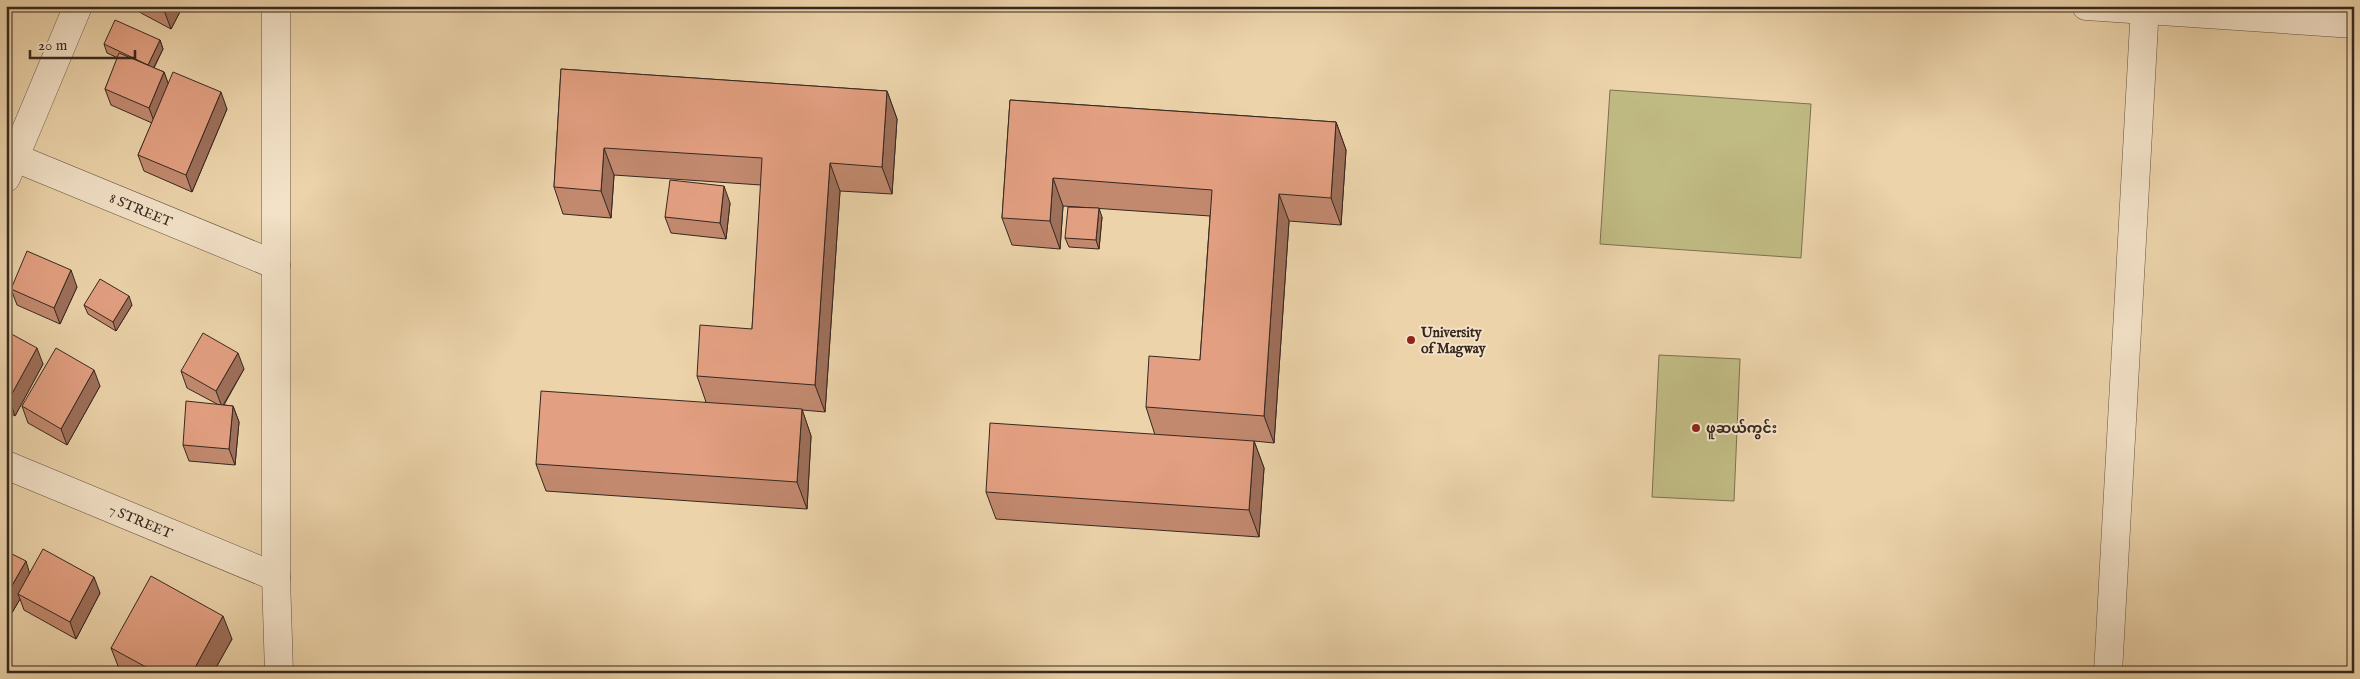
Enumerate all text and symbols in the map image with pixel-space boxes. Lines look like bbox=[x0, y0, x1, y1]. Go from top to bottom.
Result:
scale bar bbox=[30, 28, 135, 60]
text: 20 m bbox=[38, 36, 68, 55]
street label: 8 STREET bbox=[107, 190, 175, 232]
place label: University of Magway bbox=[1420, 324, 1487, 358]
marker: University of Magway bbox=[1405, 334, 1417, 346]
place label: ဖူဆယ်ကွင်း bbox=[1706, 418, 1777, 440]
marker: ဖူဆယ်ကွင်း bbox=[1690, 422, 1702, 434]
street label: 7 STREET bbox=[106, 501, 176, 543]

